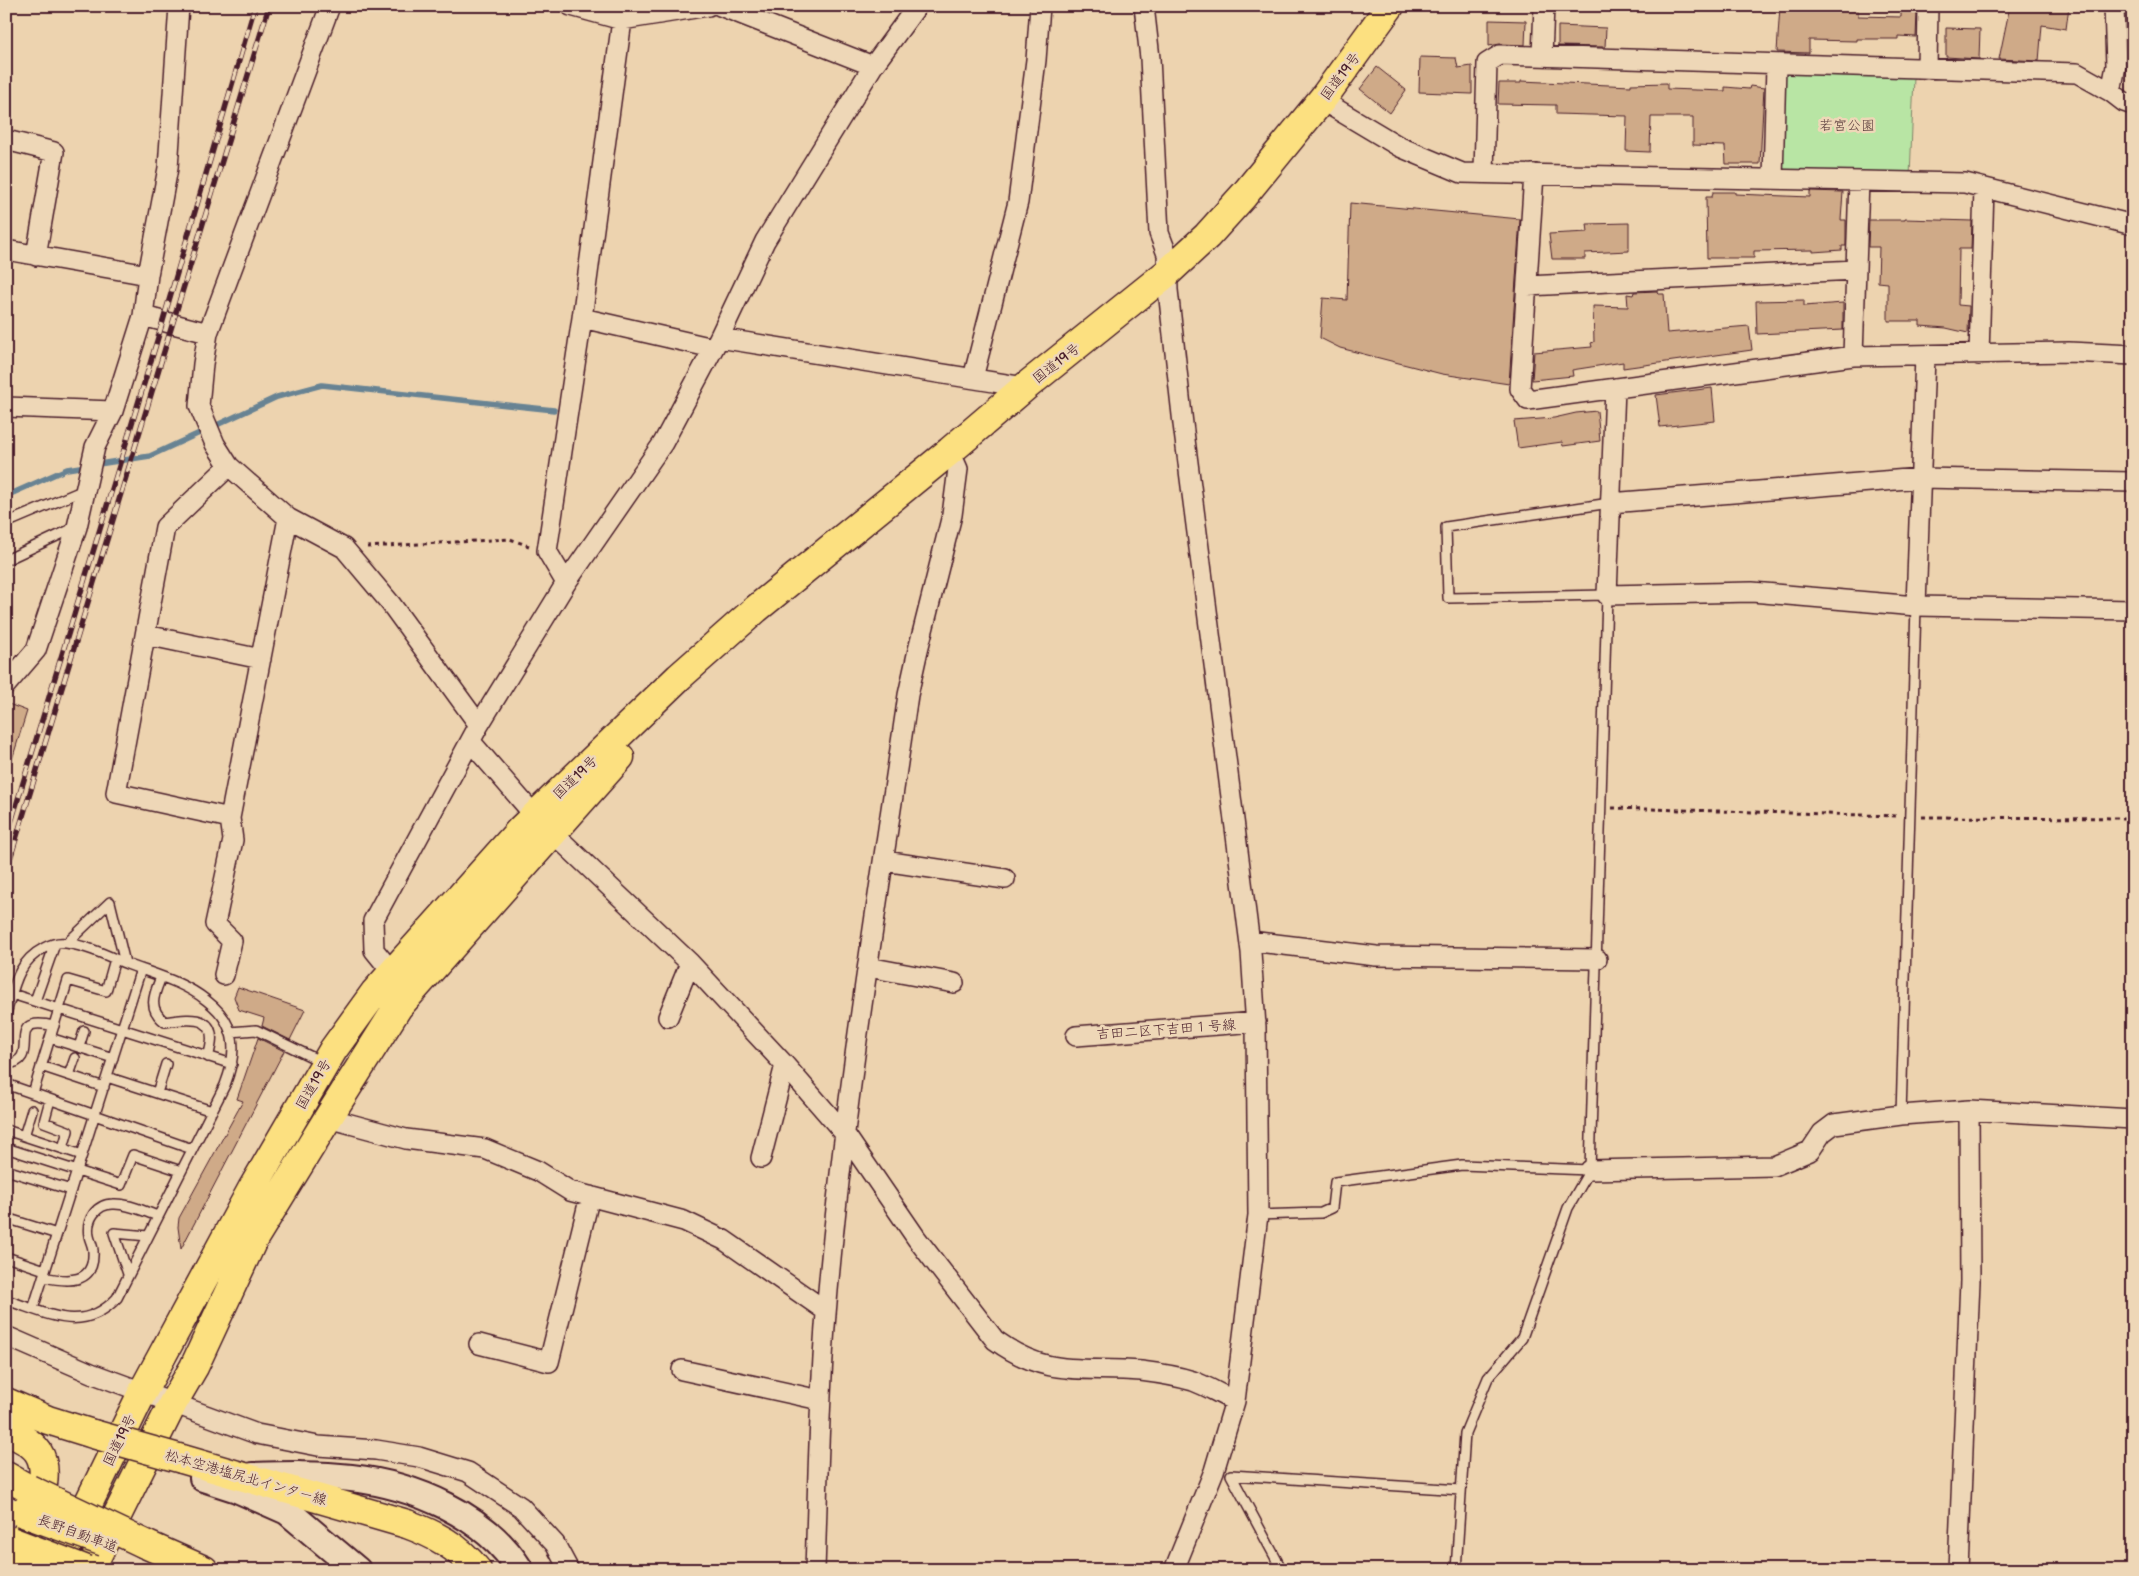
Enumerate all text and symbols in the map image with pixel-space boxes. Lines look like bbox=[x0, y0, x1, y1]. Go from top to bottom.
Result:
street label: 国道19号 bbox=[1317, 49, 1364, 104]
park label: 若宮公園 bbox=[1819, 117, 1875, 134]
street label: 国道19号 bbox=[1029, 340, 1083, 387]
street label: 国道19号 bbox=[549, 752, 601, 803]
street label: 吉田二区下吉田１号線 bbox=[1096, 1016, 1236, 1043]
street label: 国道19号 bbox=[292, 1056, 335, 1113]
street label: 国道19号 bbox=[100, 1412, 139, 1469]
street label: 松本空港塩尻北インター線 bbox=[163, 1446, 329, 1509]
street label: 長野自動車道 bbox=[35, 1511, 120, 1556]

